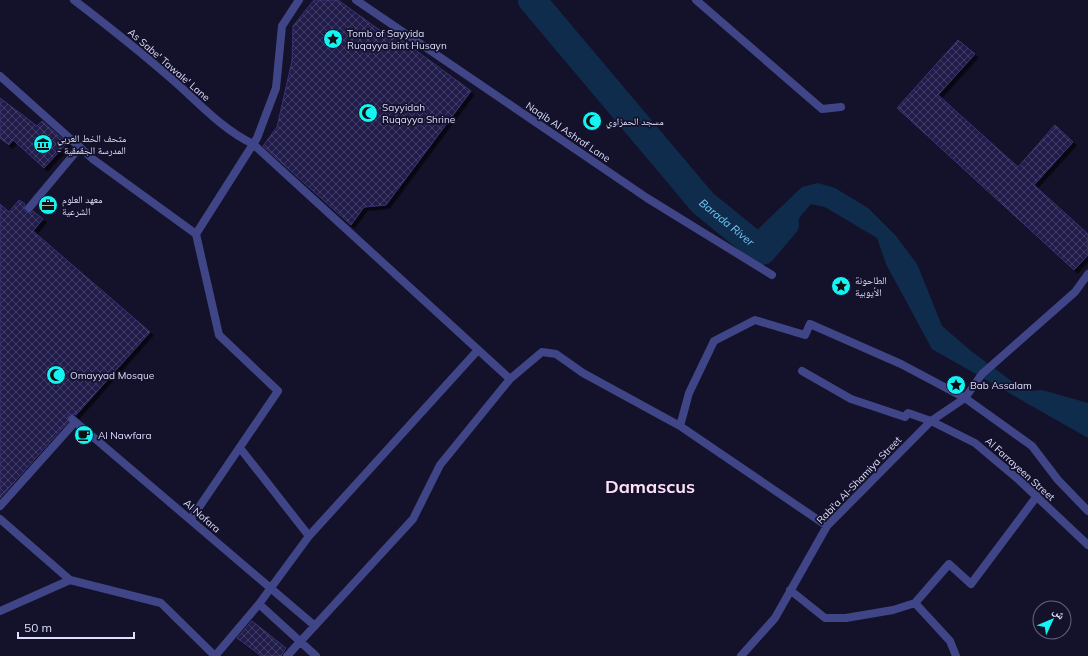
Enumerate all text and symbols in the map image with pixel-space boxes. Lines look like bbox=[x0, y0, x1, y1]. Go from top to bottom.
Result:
street label: As Sabe' Tawale' Lane bbox=[125, 26, 213, 104]
place label: Tomb of Sayyida Ruqayya bint Husayn bbox=[347, 27, 447, 52]
place icon: Tomb of Sayyida Ruqayya bint Husayn bbox=[322, 28, 344, 50]
street label: Naqib Al Ashraf Lane bbox=[523, 99, 613, 165]
place label: Sayyidah Ruqayya Shrine bbox=[382, 101, 455, 126]
mosque icon: Sayyidah Ruqayya Shrine bbox=[357, 102, 379, 124]
mosque icon: مسجد الحمزاوي bbox=[581, 110, 603, 132]
place label: مسجد الحمزاوي bbox=[606, 115, 664, 129]
place label: متحف الخط العربي - المدرسة الجقمقية bbox=[57, 132, 127, 157]
museum icon: متحف الخط العربي - المدرسة الجقمقية bbox=[32, 133, 54, 155]
place label: معهد العلوم الشرعية bbox=[62, 193, 103, 218]
office icon: معهد العلوم الشرعية bbox=[37, 194, 59, 216]
water label: Barada River bbox=[696, 196, 758, 249]
place label: الطاحونة الأيوبية bbox=[855, 274, 887, 299]
place icon: الطاحونة الأيوبية bbox=[830, 275, 852, 297]
mosque icon: Omayyad Mosque bbox=[45, 364, 67, 386]
place label: Omayyad Mosque bbox=[70, 369, 154, 382]
place icon: Bab Assalam bbox=[945, 374, 967, 396]
place label: Bab Assalam bbox=[970, 379, 1032, 392]
cafe icon: Al Nawfara bbox=[73, 424, 95, 446]
place label: Al Nawfara bbox=[98, 429, 151, 442]
street label: Rabi'a Al-Shamiya Street bbox=[814, 433, 905, 526]
street label: Al Farrayeen Street bbox=[983, 434, 1058, 504]
district label: Damascus bbox=[605, 475, 695, 498]
street label: Al Nofara bbox=[181, 497, 223, 535]
north arrow bbox=[1032, 600, 1072, 640]
text: ش bbox=[1049, 604, 1069, 623]
scale bar bbox=[18, 614, 134, 640]
text: 50 m bbox=[24, 620, 52, 635]

